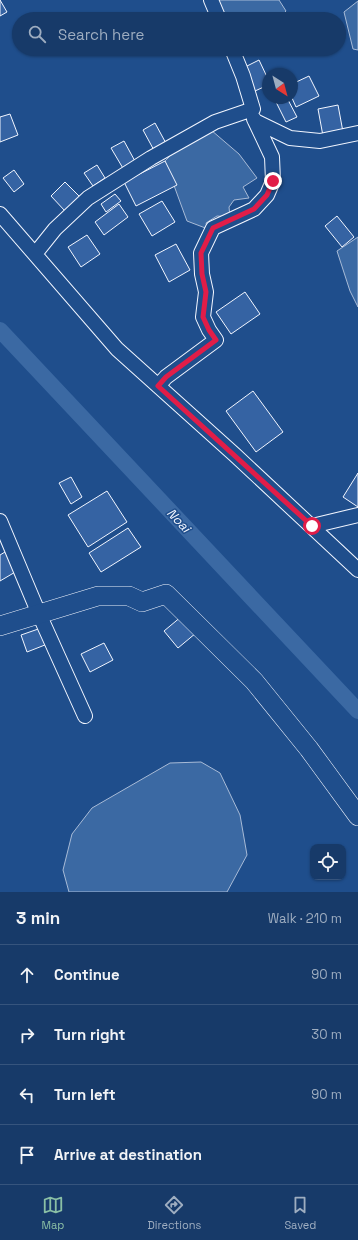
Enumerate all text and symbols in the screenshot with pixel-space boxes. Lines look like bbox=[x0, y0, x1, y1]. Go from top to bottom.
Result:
search box bbox=[12, 12, 346, 56]
icon: search bbox=[26, 23, 48, 45]
text: Search here bbox=[58, 25, 144, 44]
north arrow bbox=[262, 68, 298, 104]
route end bbox=[264, 172, 282, 190]
water label: Noai bbox=[163, 505, 195, 537]
route start bbox=[303, 517, 321, 535]
map controls bbox=[310, 844, 346, 880]
button: locate bbox=[310, 844, 346, 880]
text: 3 min bbox=[16, 907, 60, 929]
text: Walk · 210 m bbox=[268, 910, 342, 927]
icon: ahead bbox=[16, 964, 38, 986]
text: Continue bbox=[54, 965, 120, 984]
text: 90 m bbox=[311, 966, 342, 983]
icon: right bbox=[16, 1024, 38, 1046]
text: Turn right bbox=[54, 1025, 125, 1044]
text: 30 m bbox=[311, 1026, 342, 1043]
icon: left bbox=[16, 1084, 38, 1106]
text: Turn left bbox=[54, 1085, 116, 1104]
text: 90 m bbox=[311, 1086, 342, 1103]
icon: arrive bbox=[16, 1144, 38, 1166]
text: Arrive at destination bbox=[54, 1145, 202, 1164]
tab: Map bbox=[42, 1194, 64, 1232]
tab: Directions bbox=[147, 1194, 201, 1232]
tab: Saved bbox=[284, 1194, 316, 1232]

